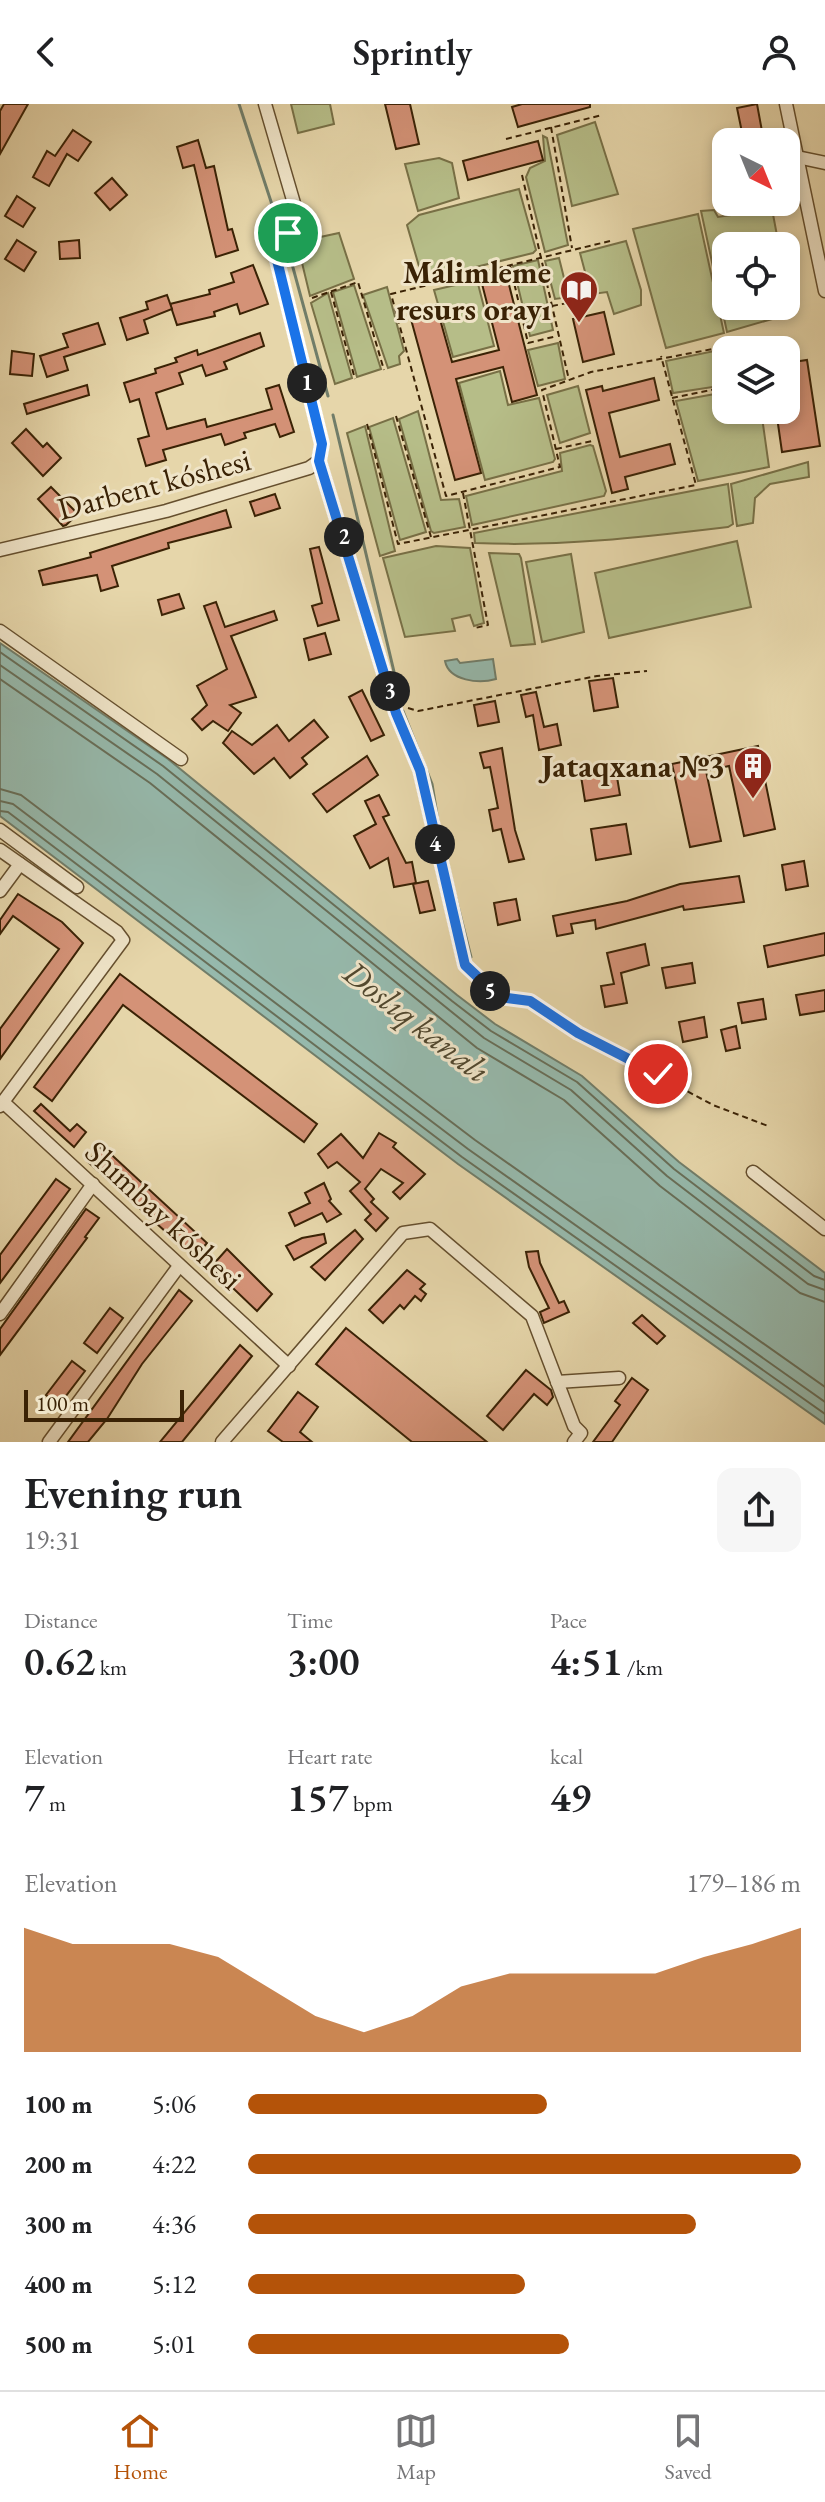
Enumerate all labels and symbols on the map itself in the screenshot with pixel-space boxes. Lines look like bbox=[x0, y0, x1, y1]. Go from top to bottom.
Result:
north arrow bbox=[712, 128, 800, 216]
pin bbox=[254, 199, 322, 267]
place label: Málimleme resurs orayı bbox=[396, 251, 552, 330]
library icon: Málimleme resurs orayı bbox=[558, 269, 600, 324]
pin: 1 bbox=[287, 363, 327, 403]
street label: Darbent kóshesi bbox=[53, 438, 255, 530]
pin: 2 bbox=[324, 517, 364, 557]
pin: 3 bbox=[370, 671, 410, 711]
place label: Jataqxana №3 bbox=[538, 745, 725, 787]
building icon: Jataqxana №3 bbox=[732, 745, 774, 800]
pin: 4 bbox=[415, 824, 455, 864]
water label: Doslıq kanalı bbox=[334, 949, 499, 1092]
pin: 5 bbox=[470, 971, 510, 1011]
pin bbox=[624, 1040, 692, 1108]
street label: Shımbay kóshesi bbox=[76, 1131, 252, 1299]
scale bar bbox=[24, 1386, 184, 1422]

